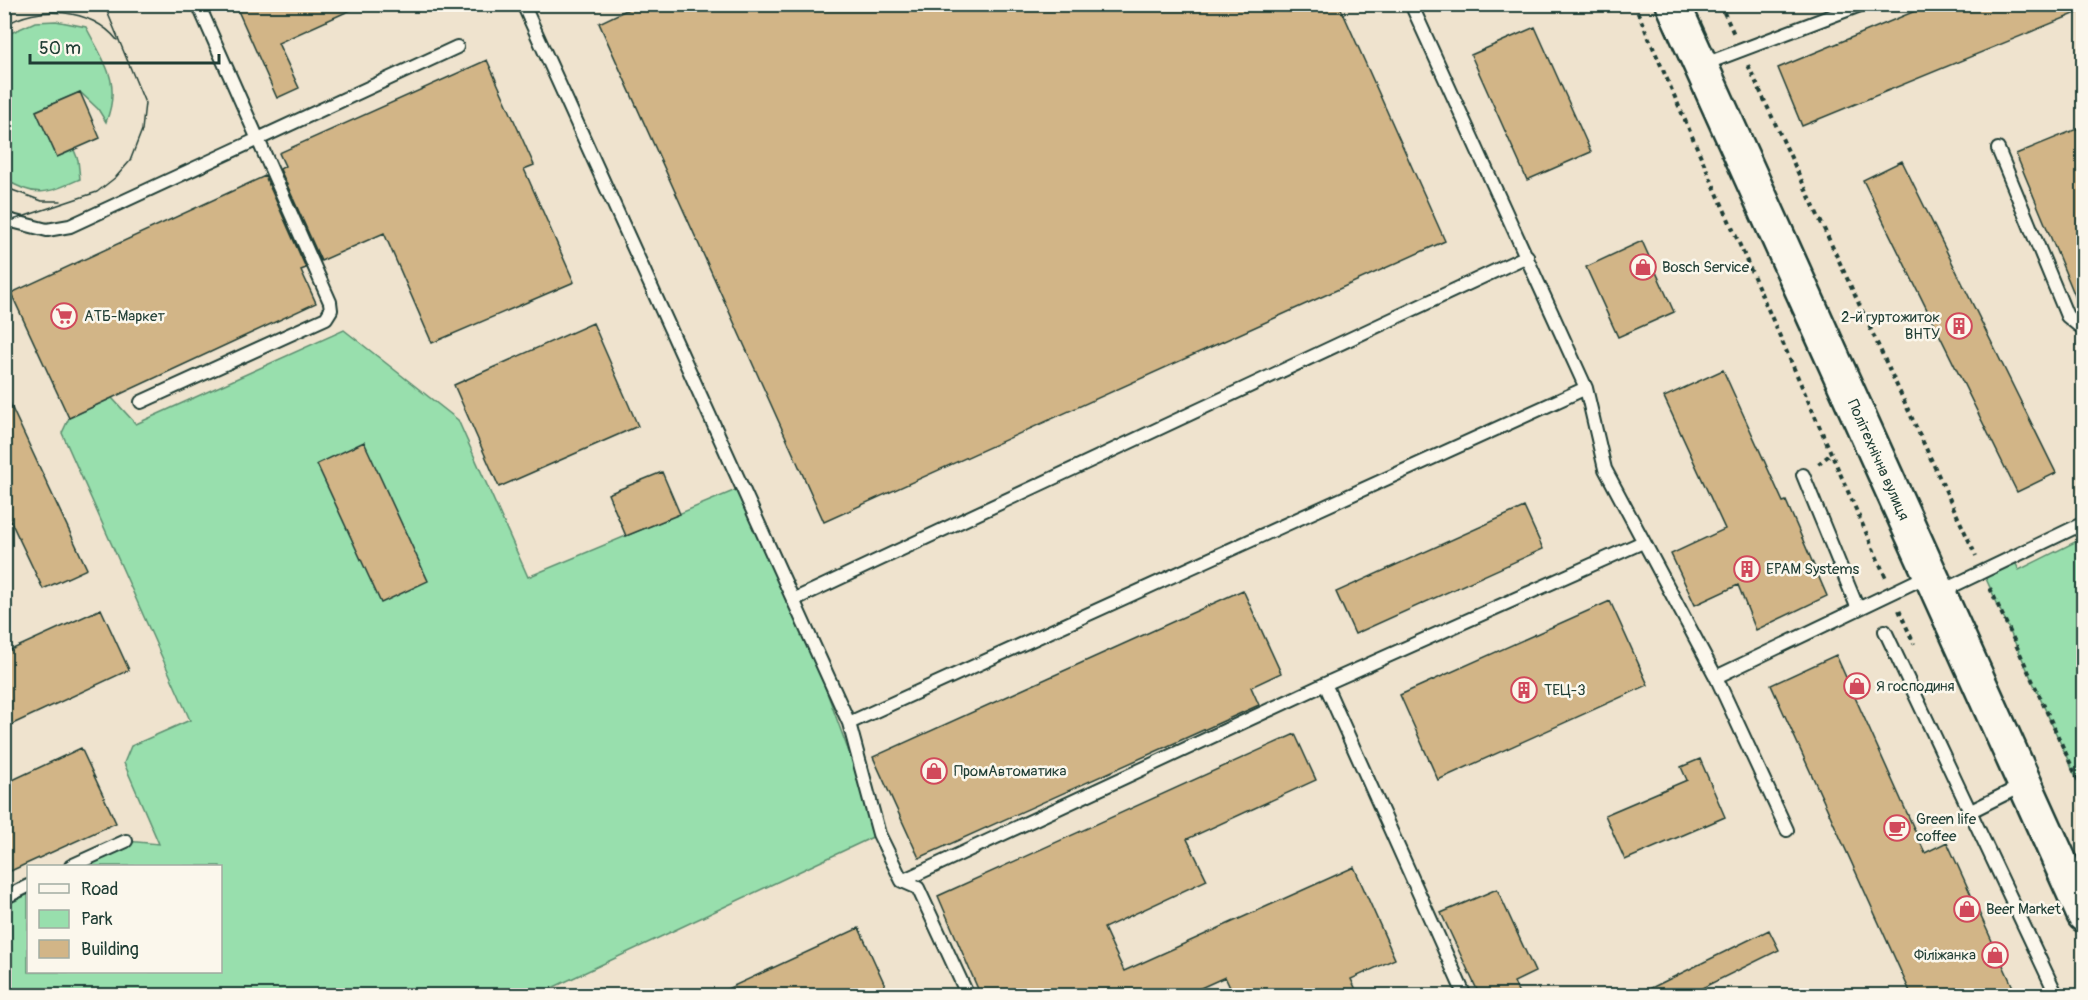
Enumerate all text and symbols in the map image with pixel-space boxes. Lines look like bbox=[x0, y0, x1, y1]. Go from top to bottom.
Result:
scale bar bbox=[30, 27, 219, 65]
text: 50 m bbox=[39, 37, 81, 60]
shop icon: Bosch Service bbox=[1628, 252, 1658, 282]
place label: Bosch Service bbox=[1662, 258, 1750, 277]
supermarket icon: АТБ-Маркет bbox=[49, 301, 79, 331]
place label: АТБ-Маркет bbox=[84, 307, 165, 326]
place label: 2-й гуртожиток ВНТУ bbox=[1841, 308, 1940, 344]
building icon: 2-й гуртожиток ВНТУ bbox=[1944, 311, 1974, 341]
street label: Політехнічна вулиця bbox=[1843, 397, 1913, 523]
building icon: EPAM Systems bbox=[1732, 554, 1762, 584]
place label: EPAM Systems bbox=[1766, 560, 1859, 579]
shop icon: Я господиня bbox=[1842, 671, 1872, 701]
building icon: ТЕЦ-3 bbox=[1509, 675, 1539, 705]
place label: Я господиня bbox=[1876, 677, 1955, 696]
place label: ТЕЦ-3 bbox=[1544, 681, 1586, 700]
shop icon: ПромАвтоматика bbox=[919, 756, 949, 786]
place label: ПромАвтоматика bbox=[954, 762, 1066, 781]
place label: Green life coffee bbox=[1916, 810, 1977, 846]
cafe icon: Green life coffee bbox=[1882, 813, 1912, 843]
legend bbox=[27, 865, 222, 973]
text: Road bbox=[81, 878, 118, 901]
shop icon: Beer Market bbox=[1952, 894, 1982, 924]
place label: Beer Market bbox=[1986, 900, 2062, 919]
text: Park bbox=[81, 908, 113, 931]
text: Building bbox=[81, 938, 139, 961]
shop icon: Філіжанка bbox=[1980, 940, 2010, 970]
place label: Філіжанка bbox=[1914, 946, 1976, 965]

